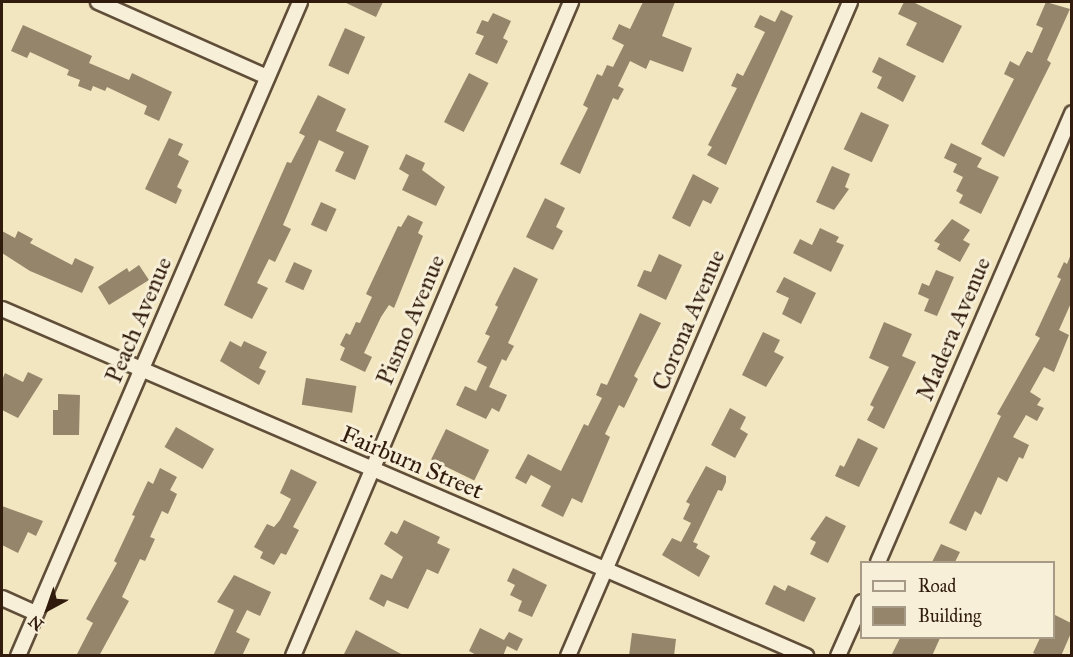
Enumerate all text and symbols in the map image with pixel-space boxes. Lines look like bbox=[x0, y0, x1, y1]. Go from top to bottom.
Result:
street label: Corona Avenue bbox=[646, 245, 732, 395]
street label: Pismo Avenue bbox=[371, 251, 451, 389]
street label: Peach Avenue bbox=[100, 253, 178, 387]
street label: Madera Avenue bbox=[911, 253, 997, 405]
street label: Fairburn Street bbox=[336, 420, 488, 506]
legend bbox=[860, 561, 1055, 639]
text: Road bbox=[918, 575, 956, 597]
north arrow bbox=[18, 579, 78, 639]
text: Building bbox=[918, 605, 981, 627]
text: N bbox=[25, 612, 47, 635]

